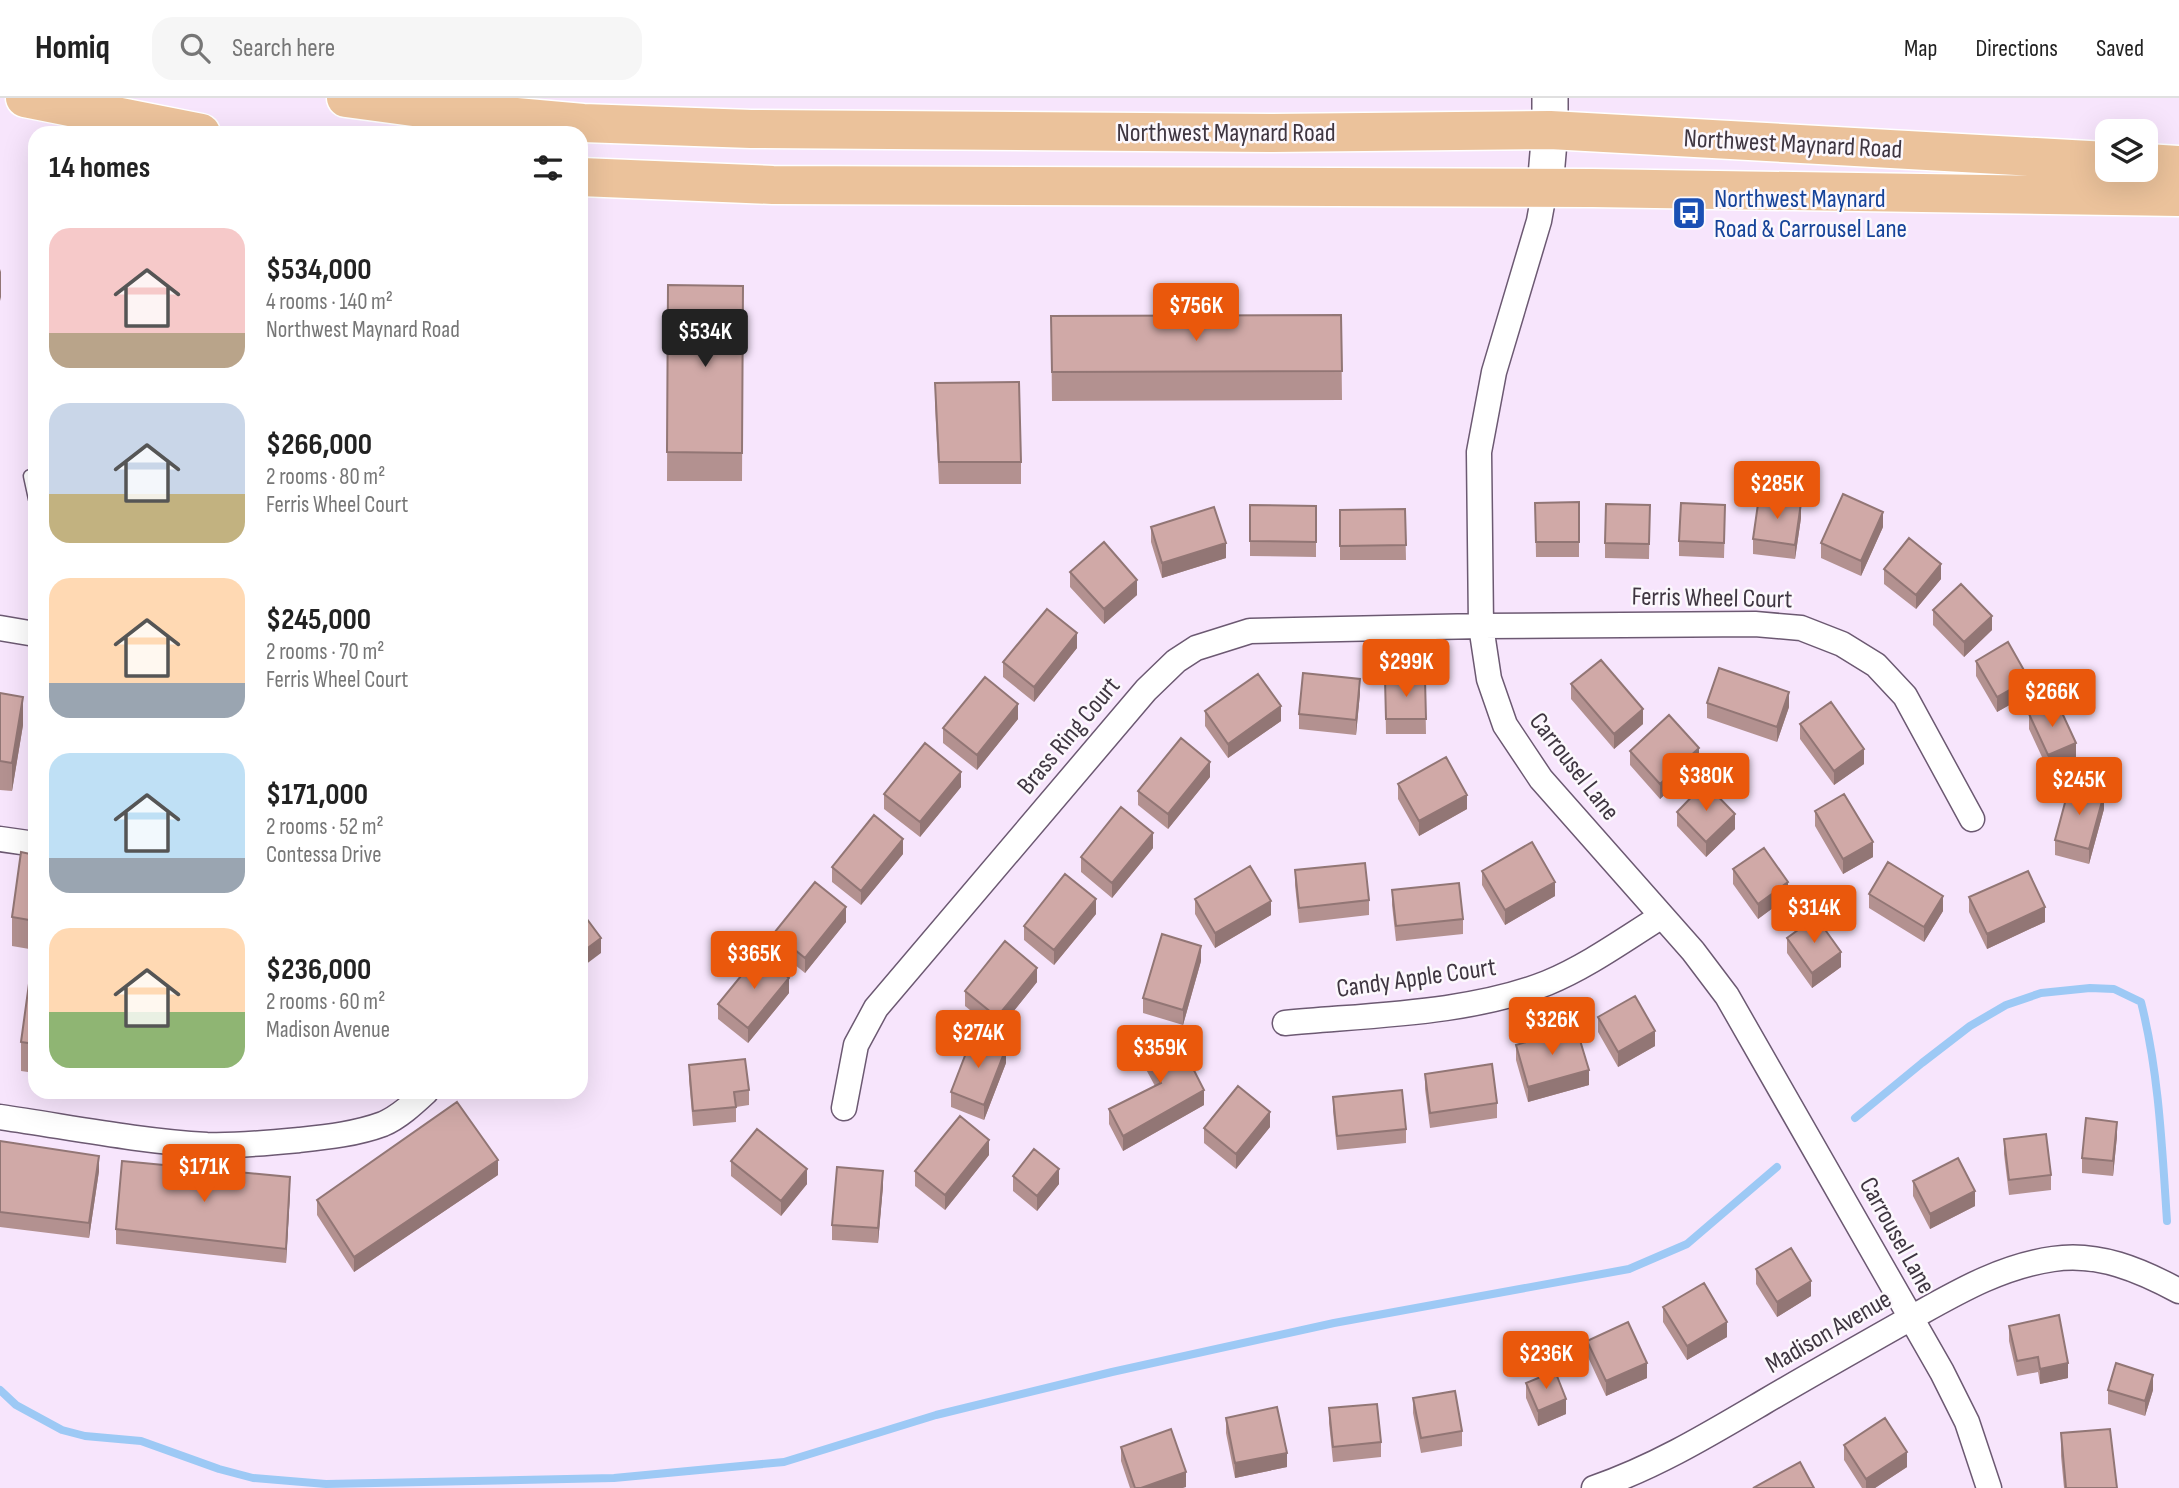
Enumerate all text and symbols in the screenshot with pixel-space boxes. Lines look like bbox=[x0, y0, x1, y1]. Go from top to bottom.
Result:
search box bbox=[152, 17, 642, 80]
text: Homiq bbox=[35, 28, 110, 68]
icon: search bbox=[176, 29, 214, 67]
text: Search here bbox=[232, 33, 335, 64]
text: Map bbox=[1904, 34, 1937, 63]
text: Directions bbox=[1975, 34, 2058, 63]
text: Saved bbox=[2096, 34, 2144, 63]
street label: Northwest Maynard Road bbox=[1117, 118, 1336, 149]
map controls bbox=[2095, 119, 2158, 182]
button: layers bbox=[2095, 119, 2158, 182]
street label: Northwest Maynard Road bbox=[1683, 123, 1903, 166]
icon: filters bbox=[529, 149, 567, 187]
text: 14 homes bbox=[49, 150, 150, 186]
place label: Northwest Maynard Road & Carrousel Lane bbox=[1714, 184, 1907, 245]
bus stop icon: Northwest Maynard Road & Carrousel Lane bbox=[1670, 194, 1708, 232]
text: $534,000 bbox=[266, 252, 371, 288]
icon: home bbox=[105, 256, 189, 340]
pin: $756K bbox=[1147, 284, 1245, 343]
text: 4 rooms · 140 m² bbox=[266, 288, 393, 316]
text: $756K bbox=[1169, 292, 1223, 320]
pin: $534K bbox=[656, 310, 754, 369]
text: Northwest Maynard Road bbox=[266, 316, 460, 344]
text: $534K bbox=[678, 318, 732, 346]
text: $266,000 bbox=[266, 427, 372, 463]
icon: home bbox=[105, 431, 189, 515]
pin: $285K bbox=[1728, 462, 1826, 521]
text: 2 rooms · 80 m² bbox=[266, 463, 385, 491]
text: $285K bbox=[1750, 470, 1804, 498]
text: Ferris Wheel Court bbox=[266, 491, 408, 519]
street label: Ferris Wheel Court bbox=[1631, 582, 1793, 615]
text: $245,000 bbox=[266, 602, 371, 638]
icon: home bbox=[105, 606, 189, 690]
text: 2 rooms · 70 m² bbox=[266, 638, 384, 666]
pin: $299K bbox=[1357, 640, 1455, 699]
text: $299K bbox=[1379, 648, 1433, 676]
text: Ferris Wheel Court bbox=[266, 666, 408, 694]
pin: $266K bbox=[2003, 670, 2101, 729]
street label: Brass Ring Court bbox=[1011, 671, 1127, 801]
text: $266K bbox=[2025, 678, 2079, 706]
street label: Carrousel Lane bbox=[1522, 707, 1626, 827]
pin: $380K bbox=[1657, 754, 1755, 813]
pin: $245K bbox=[2030, 758, 2128, 817]
text: $380K bbox=[1678, 762, 1734, 790]
text: $245K bbox=[2052, 766, 2106, 794]
text: $171,000 bbox=[266, 777, 368, 813]
icon: home bbox=[105, 781, 189, 865]
text: 2 rooms · 52 m² bbox=[266, 813, 384, 841]
text: Contessa Drive bbox=[266, 841, 381, 869]
pin: $314K bbox=[1765, 886, 1863, 945]
text: $314K bbox=[1787, 894, 1841, 922]
pin: $365K bbox=[705, 932, 803, 991]
text: $365K bbox=[727, 940, 781, 968]
text: $236,000 bbox=[266, 952, 371, 988]
street label: Candy Apple Court bbox=[1335, 952, 1498, 1005]
icon: home bbox=[105, 956, 189, 1040]
text: 2 rooms · 60 m² bbox=[266, 988, 385, 1016]
pin: $326K bbox=[1503, 998, 1601, 1057]
text: $326K bbox=[1525, 1006, 1579, 1034]
pin: $274K bbox=[929, 1010, 1027, 1070]
text: Madison Avenue bbox=[266, 1016, 390, 1044]
text: $274K bbox=[952, 1019, 1004, 1047]
pin: $359K bbox=[1111, 1026, 1209, 1085]
text: $359K bbox=[1133, 1034, 1187, 1062]
pin: $171K bbox=[155, 1144, 253, 1204]
text: $171K bbox=[178, 1153, 230, 1181]
street label: Carrousel Lane bbox=[1852, 1172, 1941, 1299]
street label: Madison Avenue bbox=[1760, 1284, 1897, 1381]
pin: $236K bbox=[1497, 1332, 1595, 1391]
text: $236K bbox=[1519, 1340, 1573, 1368]

